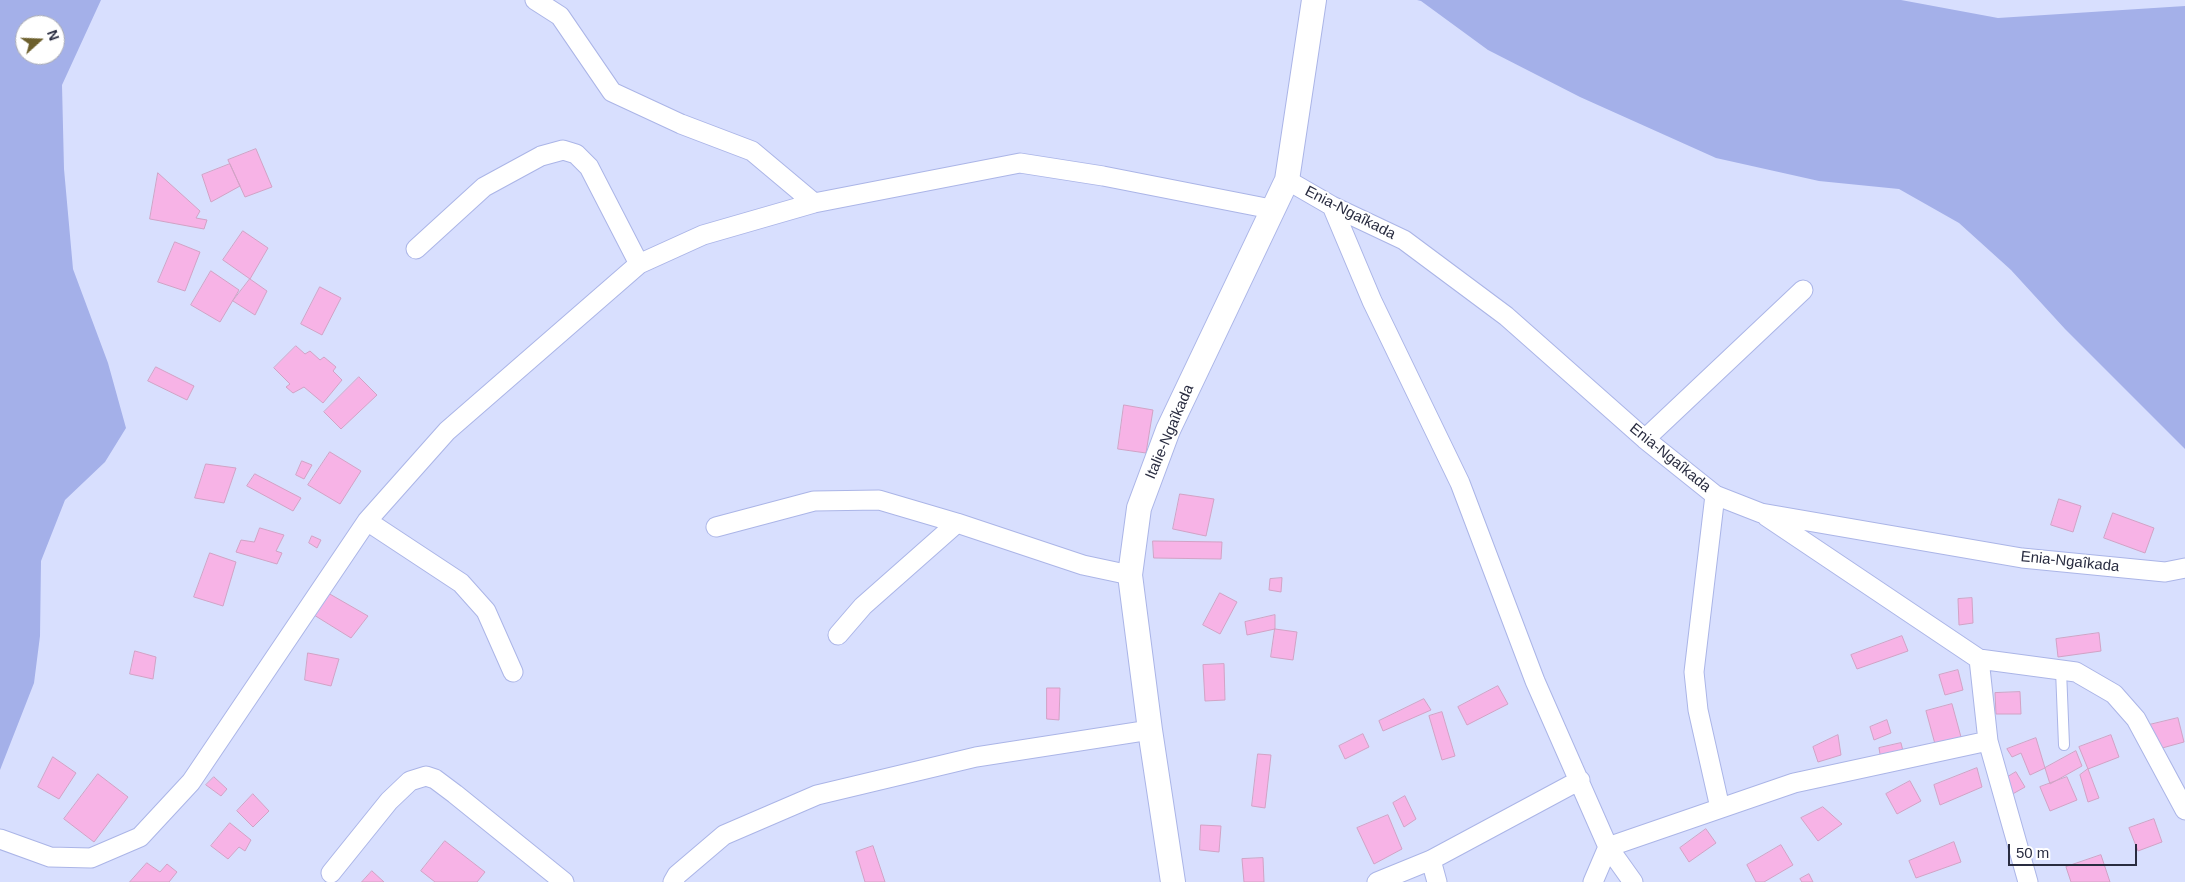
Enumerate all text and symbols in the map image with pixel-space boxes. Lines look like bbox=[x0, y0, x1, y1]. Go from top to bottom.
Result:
north arrow bbox=[15, 15, 65, 65]
text: N bbox=[44, 28, 62, 43]
street label: Enia-Ngaîkada bbox=[1302, 182, 1398, 244]
street label: Italie-Ngaîkada bbox=[1142, 382, 1198, 482]
street label: Enia-Ngaîkada bbox=[1626, 420, 1714, 496]
street label: Enia-Ngaîkada bbox=[2020, 548, 2120, 576]
scale bar bbox=[2010, 834, 2139, 866]
text: 50 m bbox=[2016, 844, 2049, 861]

